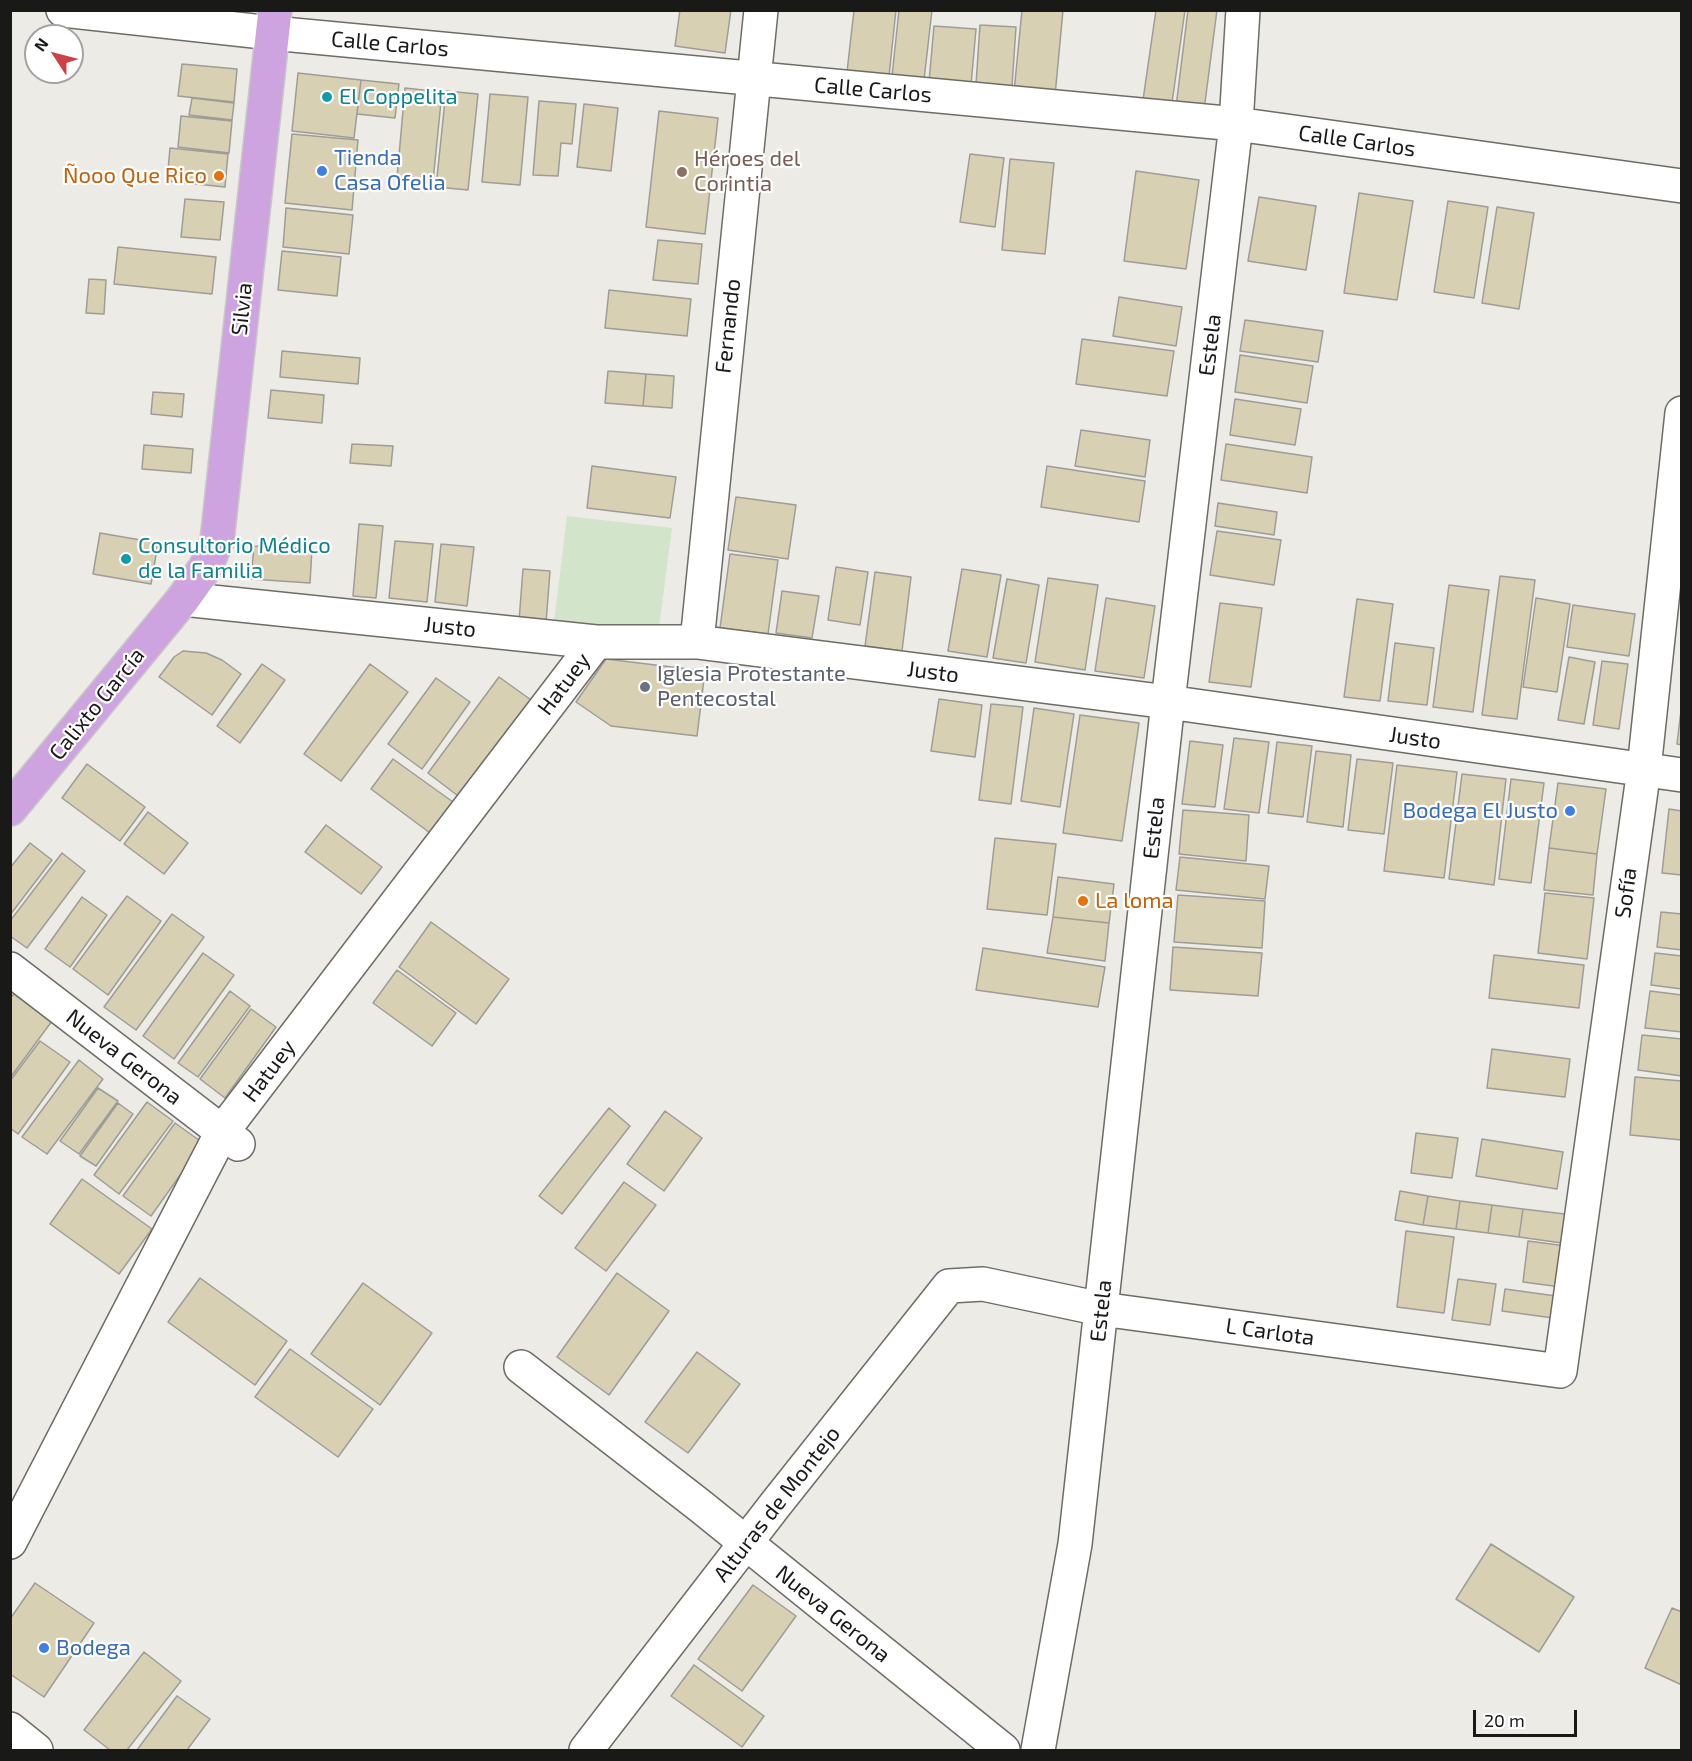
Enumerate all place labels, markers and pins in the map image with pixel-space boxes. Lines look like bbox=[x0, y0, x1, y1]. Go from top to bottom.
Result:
place label: El Coppelita bbox=[339, 84, 458, 110]
marker: El Coppelita bbox=[320, 90, 334, 104]
place label: Tienda Casa Ofelia bbox=[334, 145, 446, 196]
place label: Héroes del Corintia bbox=[694, 146, 800, 198]
place label: Ñooo Que Rico bbox=[63, 163, 207, 189]
marker: Tienda Casa Ofelia bbox=[315, 164, 329, 178]
marker: Héroes del Corintia bbox=[675, 165, 689, 179]
marker: Ñooo Que Rico bbox=[212, 169, 226, 183]
place label: Consultorio Médico de la Familia bbox=[138, 533, 331, 584]
marker: Consultorio Médico de la Familia bbox=[119, 552, 133, 566]
place label: Iglesia Protestante Pentecostal bbox=[657, 661, 846, 712]
marker: Iglesia Protestante Pentecostal bbox=[638, 680, 652, 694]
place label: Bodega El Justo bbox=[1402, 798, 1558, 824]
marker: Bodega El Justo bbox=[1563, 804, 1577, 818]
place label: La loma bbox=[1095, 888, 1174, 914]
marker: La loma bbox=[1076, 894, 1090, 908]
place label: Bodega bbox=[56, 1635, 131, 1661]
marker: Bodega bbox=[37, 1641, 51, 1655]

